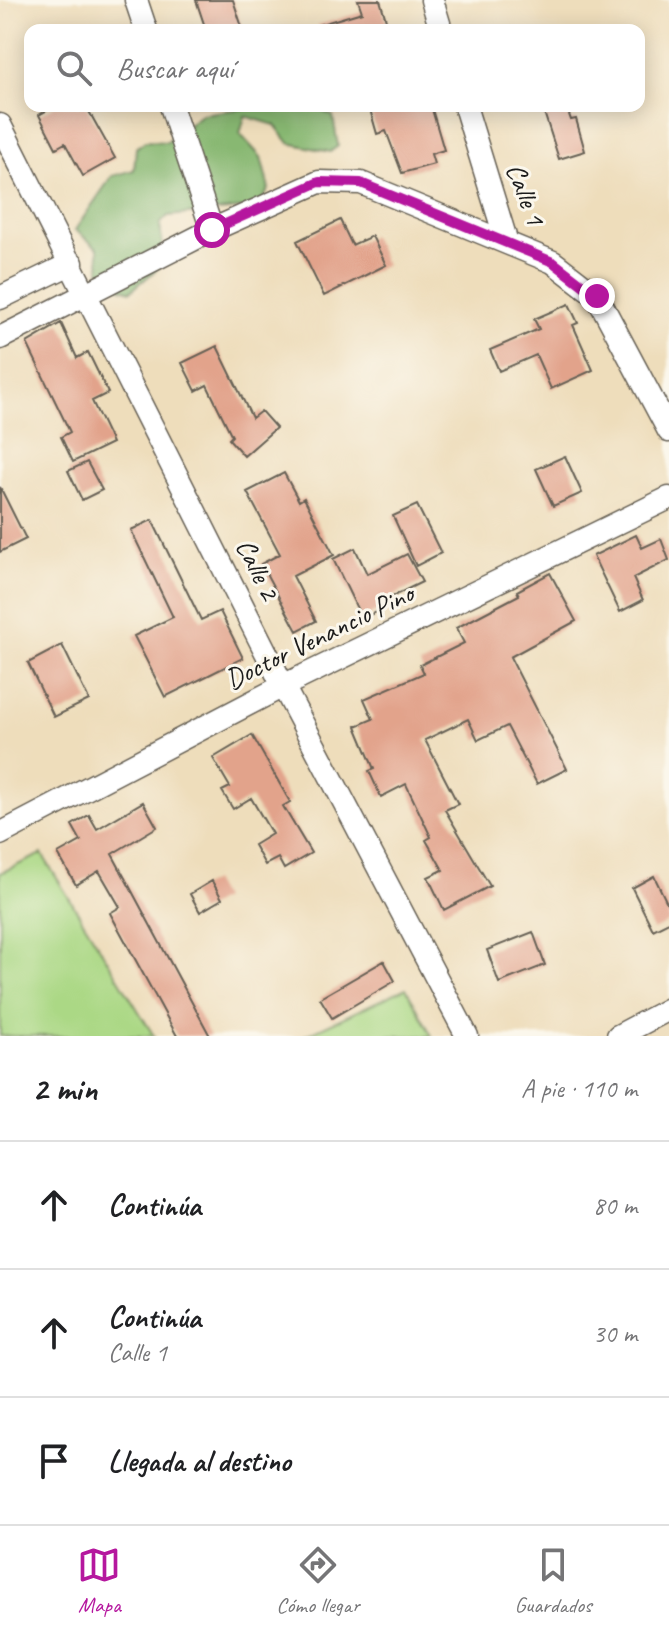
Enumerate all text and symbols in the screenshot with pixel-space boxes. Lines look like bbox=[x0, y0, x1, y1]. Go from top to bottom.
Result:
search box bbox=[24, 24, 645, 112]
icon: search bbox=[52, 46, 96, 90]
text: Buscar aquí bbox=[116, 49, 234, 87]
street label: Calle 1 bbox=[498, 158, 554, 231]
route start bbox=[194, 212, 230, 248]
route end bbox=[579, 278, 615, 314]
street label: Calle 2 bbox=[228, 533, 289, 607]
street label: Doctor Venancio Pino bbox=[219, 574, 422, 697]
text: 2 min bbox=[32, 1067, 97, 1110]
text: A pie · 110 m bbox=[521, 1072, 637, 1105]
icon: ahead bbox=[32, 1183, 76, 1227]
text: Continúa bbox=[108, 1186, 201, 1224]
text: 80 m bbox=[593, 1189, 637, 1222]
text: Continúa bbox=[108, 1298, 201, 1336]
icon: ahead bbox=[32, 1311, 76, 1355]
text: 30 m bbox=[593, 1317, 637, 1350]
text: Calle 1 bbox=[108, 1336, 167, 1369]
icon: arrive bbox=[32, 1439, 76, 1483]
text: Llegada al destino bbox=[108, 1442, 291, 1480]
tab: Mapa bbox=[77, 1543, 121, 1619]
tab: Cómo llegar bbox=[276, 1543, 360, 1619]
tab: Guardados bbox=[514, 1543, 592, 1619]

